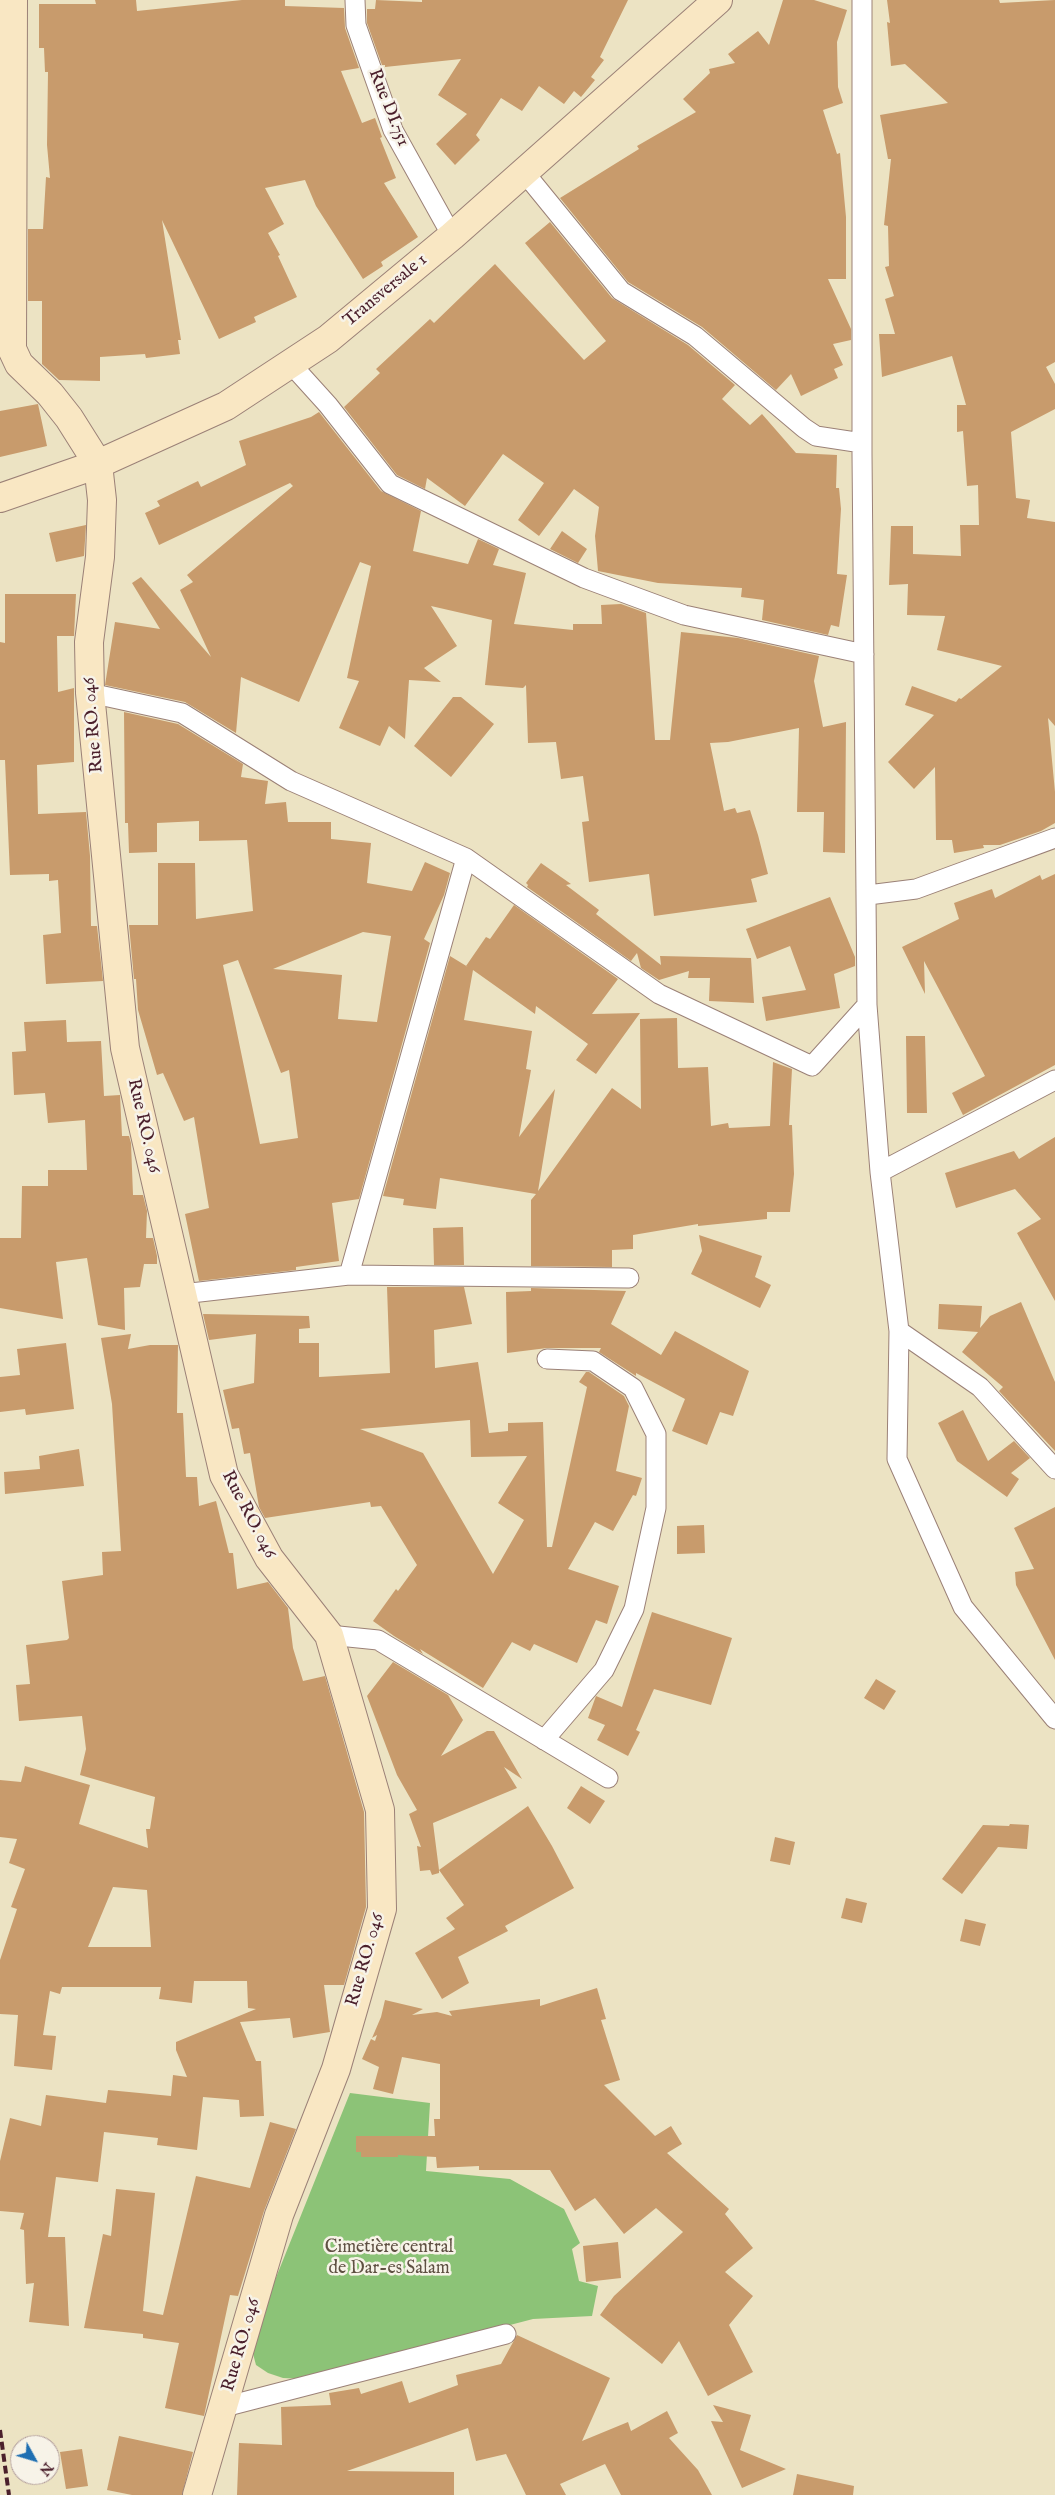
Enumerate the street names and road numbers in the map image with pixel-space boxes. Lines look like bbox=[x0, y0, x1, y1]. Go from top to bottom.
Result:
street label: Rue DI.751 bbox=[363, 66, 413, 150]
street label: Transversale 1 bbox=[340, 250, 432, 332]
street label: Rue RO. 046 bbox=[79, 676, 109, 774]
street label: Rue RO. 046 bbox=[122, 1077, 164, 1175]
street label: Rue RO. 046 bbox=[216, 1468, 280, 1562]
street label: Rue RO. 046 bbox=[342, 1911, 390, 2009]
street label: Rue RO. 046 bbox=[218, 2296, 266, 2394]

